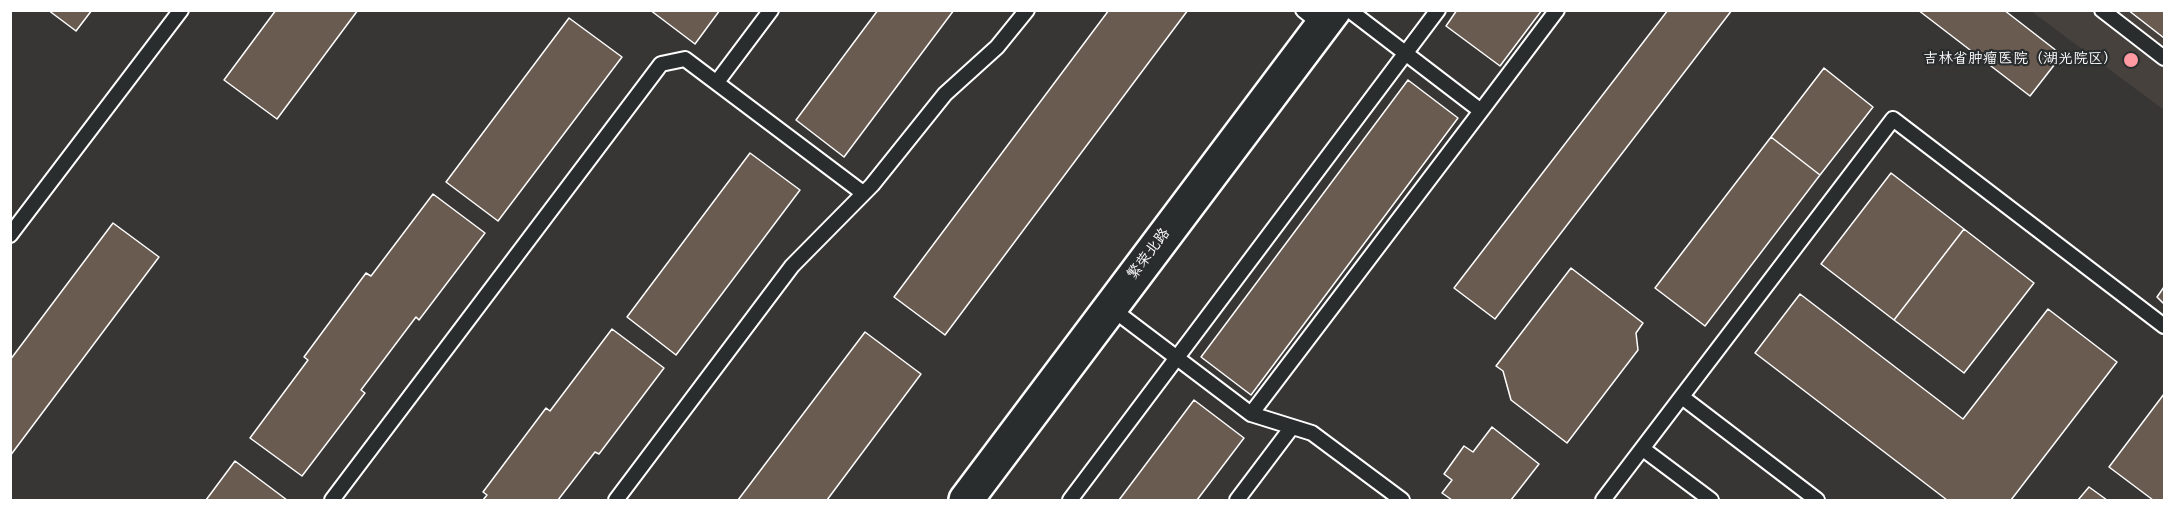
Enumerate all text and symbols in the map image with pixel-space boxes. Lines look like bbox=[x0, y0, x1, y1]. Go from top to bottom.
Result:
place label: 吉林省肿瘤医院（湖光院区） bbox=[1923, 51, 2118, 69]
marker: 吉林省肿瘤医院（湖光院区） bbox=[2122, 51, 2140, 69]
street label: 繁荣北路 bbox=[1125, 226, 1175, 284]

